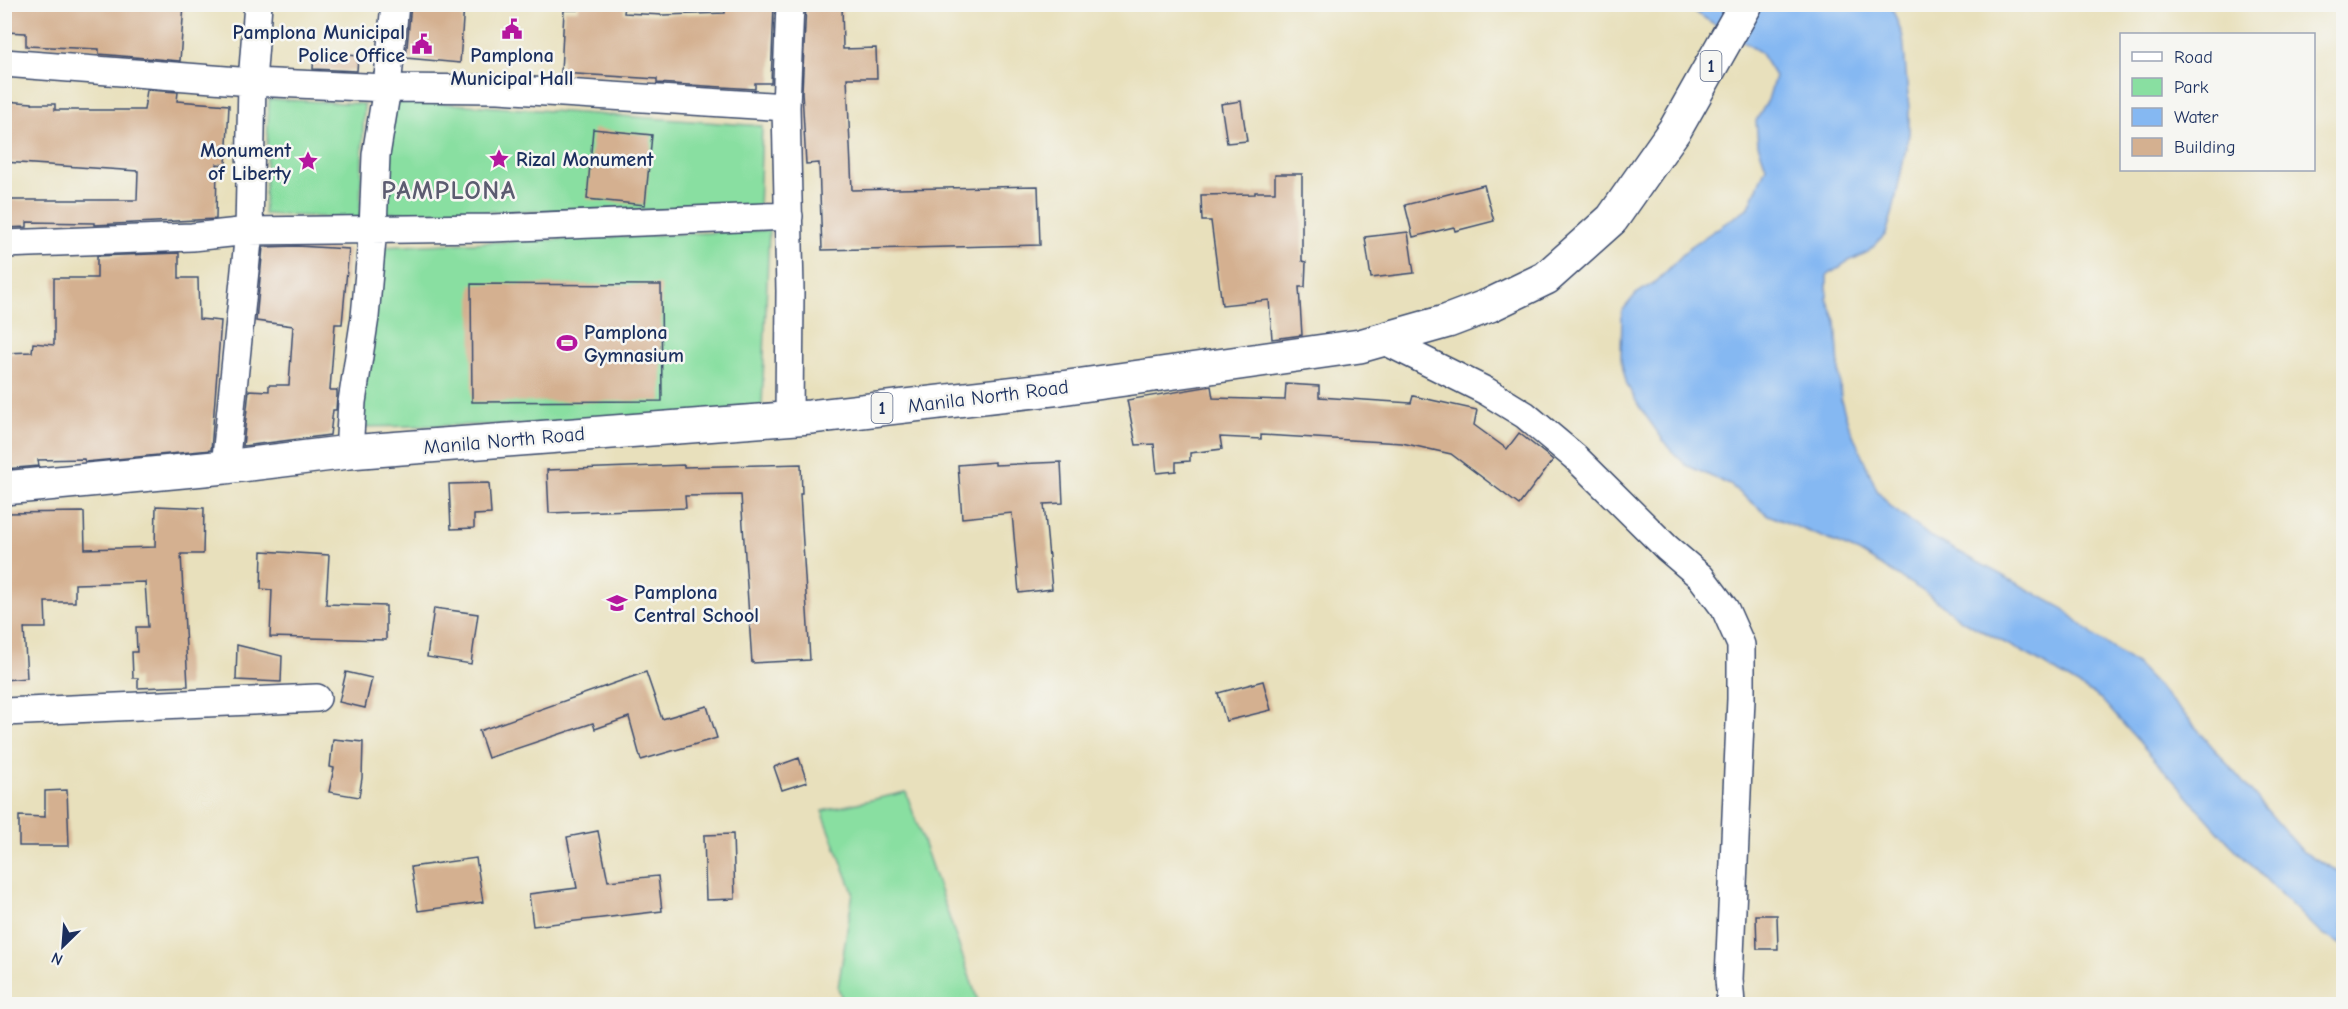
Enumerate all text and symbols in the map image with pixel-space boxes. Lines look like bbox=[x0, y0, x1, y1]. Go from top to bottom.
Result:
public building icon: Pamplona Municipal Hall bbox=[500, 17, 524, 41]
place label: Pamplona Municipal Police Office bbox=[232, 21, 405, 67]
public building icon: Pamplona Municipal Police Office bbox=[410, 32, 434, 56]
legend bbox=[2120, 33, 2315, 171]
place label: Pamplona Municipal Hall bbox=[451, 44, 573, 90]
text: Road bbox=[2174, 47, 2213, 68]
road number: 1 bbox=[1700, 51, 1722, 81]
text: Park bbox=[2174, 77, 2209, 98]
text: Water bbox=[2174, 107, 2219, 128]
text: Building bbox=[2174, 137, 2236, 158]
place label: Monument of Liberty bbox=[200, 139, 292, 185]
place icon: Rizal Monument bbox=[487, 147, 511, 171]
place label: Rizal Monument bbox=[516, 148, 654, 171]
place icon: Monument of Liberty bbox=[296, 149, 320, 173]
district label: PAMPLONA bbox=[381, 176, 517, 206]
place label: Pamplona Gymnasium bbox=[584, 321, 684, 367]
sports icon: Pamplona Gymnasium bbox=[555, 331, 579, 355]
street label: Manila North Road bbox=[906, 375, 1070, 418]
road number: 1 bbox=[872, 393, 892, 423]
street label: Manila North Road bbox=[422, 422, 586, 459]
place label: Pamplona Central School bbox=[634, 581, 759, 627]
school or university icon: Pamplona Central School bbox=[605, 591, 629, 615]
north arrow bbox=[33, 916, 93, 976]
text: N bbox=[49, 948, 66, 969]

